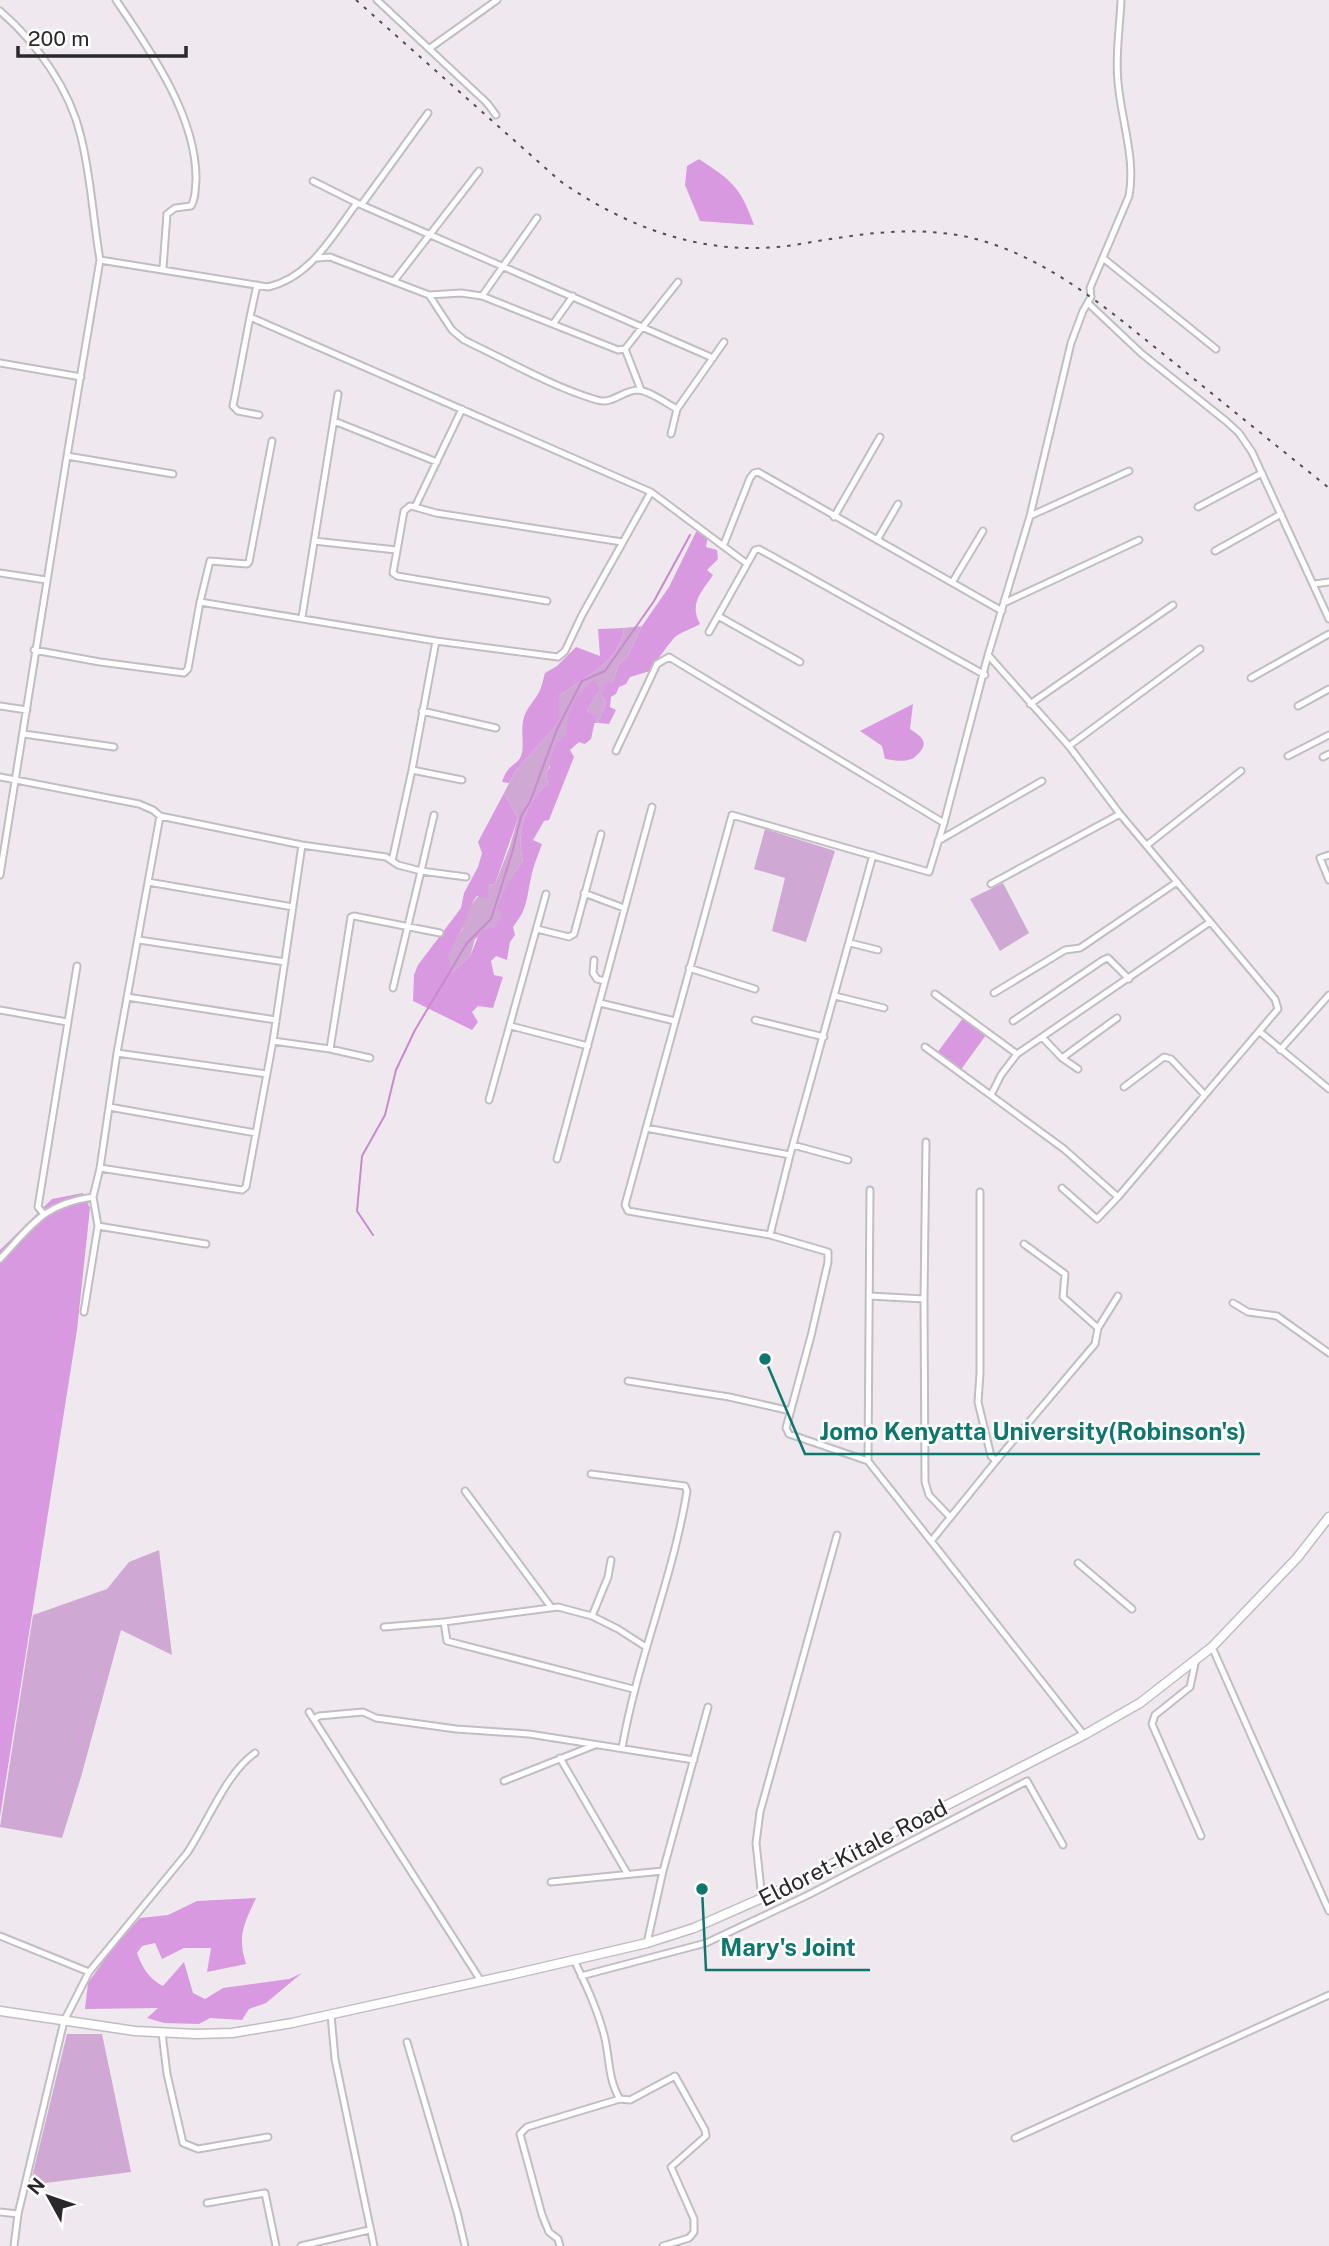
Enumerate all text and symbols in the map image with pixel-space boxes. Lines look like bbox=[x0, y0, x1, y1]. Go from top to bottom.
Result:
scale bar bbox=[18, 14, 186, 58]
text: 200 m bbox=[28, 26, 89, 51]
callout: Jomo Kenyatta University(Robinson's) bbox=[805, 1409, 1260, 1454]
text: Jomo Kenyatta University(Robinson's) bbox=[820, 1417, 1246, 1445]
street label: Eldoret-Kitale Road bbox=[754, 1793, 951, 1912]
callout: Mary's Joint bbox=[706, 1925, 870, 1970]
text: Mary's Joint bbox=[720, 1933, 856, 1961]
north arrow bbox=[14, 2162, 84, 2232]
text: N bbox=[23, 2173, 49, 2199]

